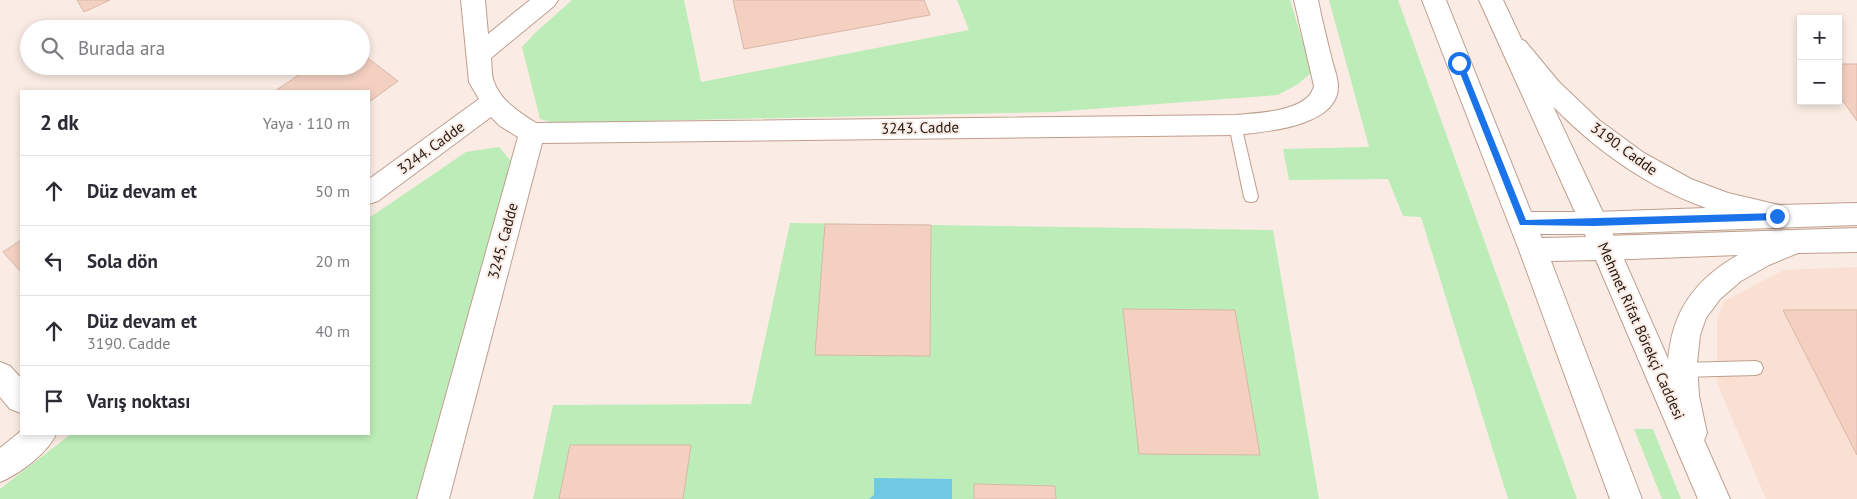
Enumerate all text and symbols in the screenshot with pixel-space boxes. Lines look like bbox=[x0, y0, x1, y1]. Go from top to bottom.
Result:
map controls bbox=[1797, 15, 1842, 105]
button: + bbox=[1797, 15, 1842, 60]
search box bbox=[20, 20, 370, 75]
icon: search bbox=[38, 34, 66, 62]
text: Burada ara bbox=[78, 36, 165, 60]
route start bbox=[1448, 52, 1471, 75]
button: − bbox=[1797, 60, 1842, 105]
text: 2 dk bbox=[40, 109, 79, 136]
text: Yaya · 110 m bbox=[263, 113, 350, 133]
street label: 3244. Cadde bbox=[393, 117, 468, 178]
street label: 3243. Cadde bbox=[881, 117, 959, 138]
street label: 3190. Cadde bbox=[1587, 118, 1662, 179]
icon: ahead bbox=[40, 177, 68, 205]
text: Düz devam et bbox=[87, 179, 197, 203]
text: 50 m bbox=[315, 181, 350, 201]
street label: 3245. Cadde bbox=[483, 201, 522, 281]
route end bbox=[1766, 205, 1789, 228]
street label: Mehmet Rifat Börekçi Caddesi bbox=[1594, 239, 1689, 422]
icon: left bbox=[40, 247, 68, 275]
text: Sola dön bbox=[87, 249, 158, 273]
text: 20 m bbox=[315, 251, 350, 271]
text: Düz devam et bbox=[87, 309, 197, 333]
icon: ahead bbox=[40, 317, 68, 345]
text: 40 m bbox=[315, 321, 350, 341]
text: 3190. Cadde bbox=[87, 333, 170, 353]
icon: arrive bbox=[40, 387, 68, 415]
text: Varış noktası bbox=[87, 389, 190, 413]

